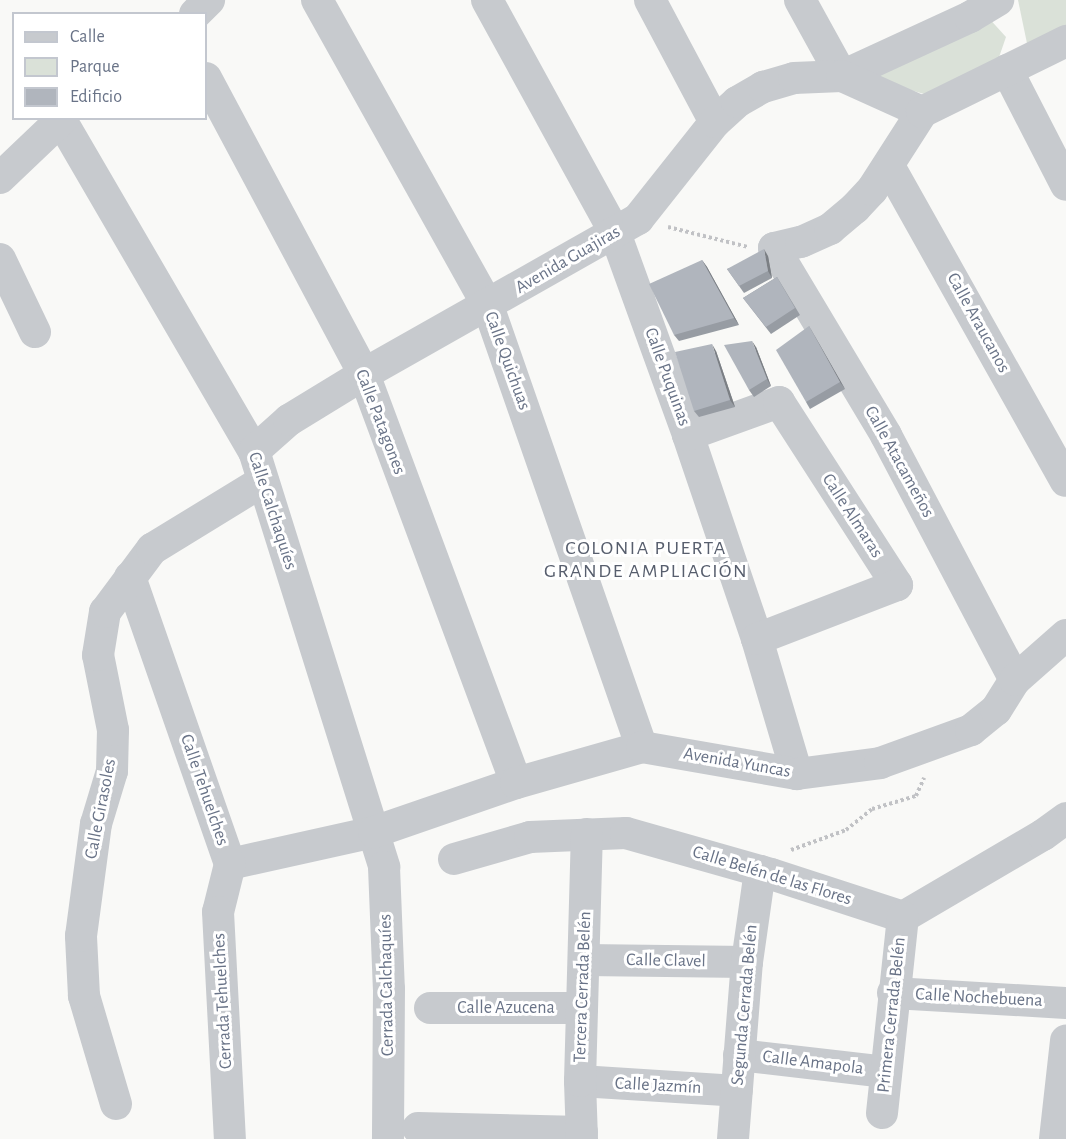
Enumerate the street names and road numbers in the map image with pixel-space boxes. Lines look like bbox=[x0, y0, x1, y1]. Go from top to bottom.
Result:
street label: Avenida Guajiras bbox=[512, 221, 624, 299]
street label: Calle Araucanos bbox=[942, 269, 1014, 377]
street label: Calle Quichuas bbox=[479, 309, 535, 413]
street label: Calle Puquinas bbox=[639, 325, 695, 429]
street label: Calle Patagones bbox=[350, 366, 410, 478]
street label: Calle Atacameños bbox=[859, 402, 939, 522]
street label: Calle Calchaquíes bbox=[243, 450, 301, 572]
street label: Calle Almaras bbox=[817, 470, 887, 562]
street label: Calle Tehuelches bbox=[175, 732, 233, 848]
street label: Avenida Yuncas bbox=[682, 743, 792, 783]
street label: Calle Girasoles bbox=[81, 757, 121, 861]
street label: Calle Belén de las Flores bbox=[690, 842, 854, 910]
street label: Tercera Cerrada Belén bbox=[570, 911, 596, 1063]
street label: Cerrada Calchaquíes bbox=[375, 914, 399, 1056]
street label: Segunda Cerrada Belén bbox=[727, 924, 763, 1086]
street label: Cerrada Tehuelches bbox=[209, 932, 237, 1070]
street label: Primera Cerrada Belén bbox=[873, 936, 911, 1094]
street label: Calle Clavel bbox=[626, 950, 706, 972]
street label: Calle Nochebuena bbox=[915, 984, 1043, 1012]
street label: Calle Azucena bbox=[457, 997, 555, 1019]
street label: Calle Amapola bbox=[761, 1046, 865, 1080]
street label: Calle Jazmín bbox=[614, 1073, 702, 1099]

